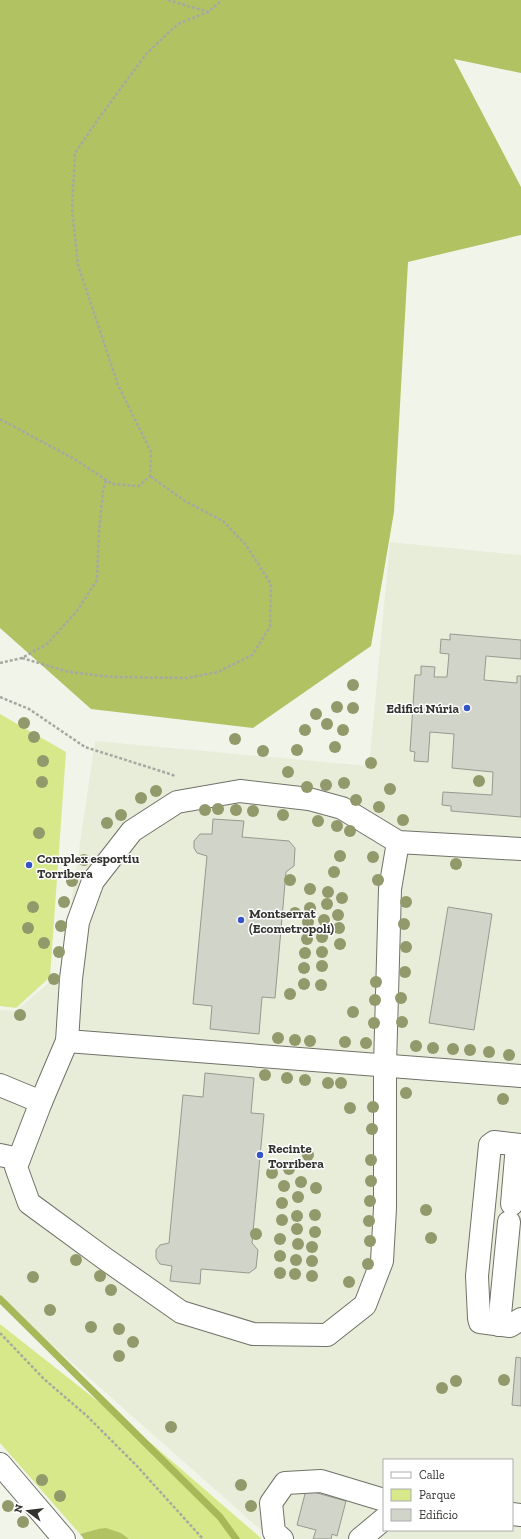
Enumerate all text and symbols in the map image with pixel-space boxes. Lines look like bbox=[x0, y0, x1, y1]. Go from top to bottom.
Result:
place label: Edifici Núria bbox=[386, 701, 459, 716]
marker: Edifici Núria bbox=[462, 703, 472, 713]
place label: Complex esportiu Torribera bbox=[37, 851, 140, 881]
marker: Complex esportiu Torribera bbox=[24, 860, 34, 870]
place label: Montserrat (Ecometropoli) bbox=[249, 906, 334, 936]
marker: Montserrat (Ecometropoli) bbox=[236, 915, 246, 925]
place label: Recinte Torribera bbox=[268, 1141, 324, 1171]
marker: Recinte Torribera bbox=[255, 1150, 265, 1160]
legend bbox=[383, 1459, 513, 1531]
text: Calle bbox=[419, 1468, 445, 1482]
text: Parque bbox=[419, 1488, 456, 1502]
north arrow bbox=[8, 1491, 48, 1531]
text: N bbox=[11, 1502, 26, 1514]
text: Edificio bbox=[419, 1508, 458, 1522]

